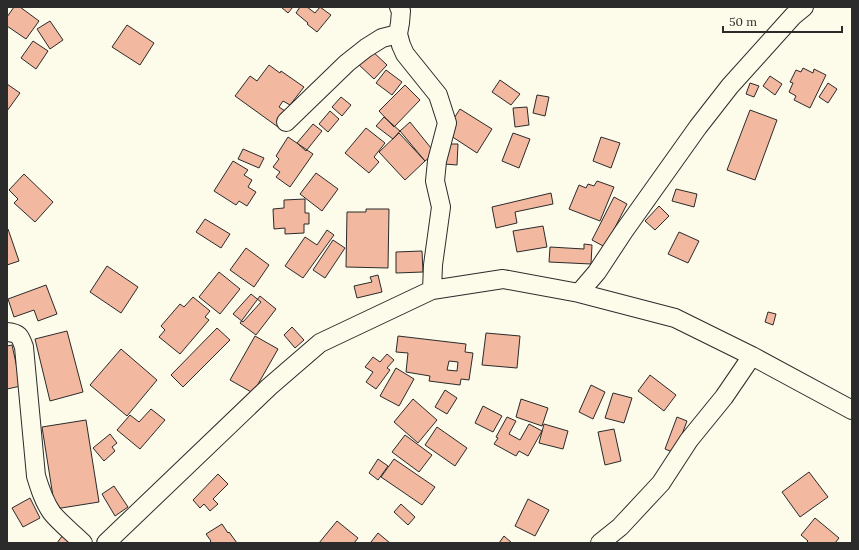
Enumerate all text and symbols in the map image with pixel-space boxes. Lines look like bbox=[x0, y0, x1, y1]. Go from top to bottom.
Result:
scale bar bbox=[723, 8, 842, 34]
text: 50 m bbox=[729, 14, 757, 29]

